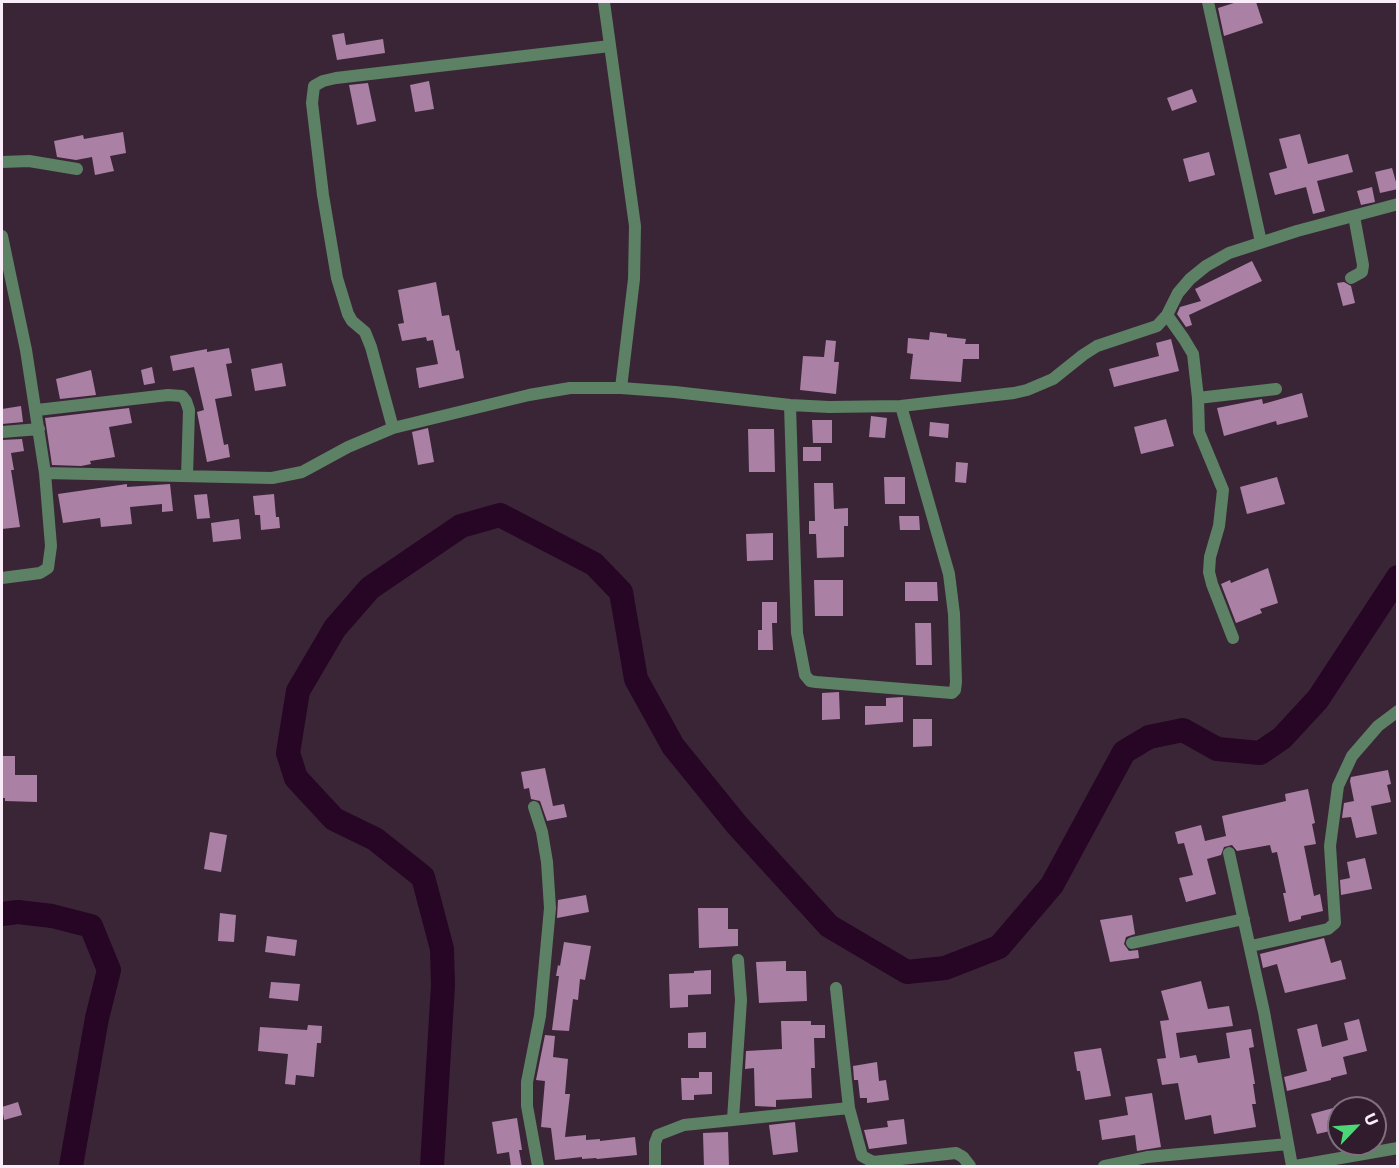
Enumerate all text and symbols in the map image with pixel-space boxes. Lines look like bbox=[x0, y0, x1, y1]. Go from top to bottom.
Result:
north arrow bbox=[1327, 1096, 1387, 1156]
text: U bbox=[1361, 1110, 1383, 1128]

